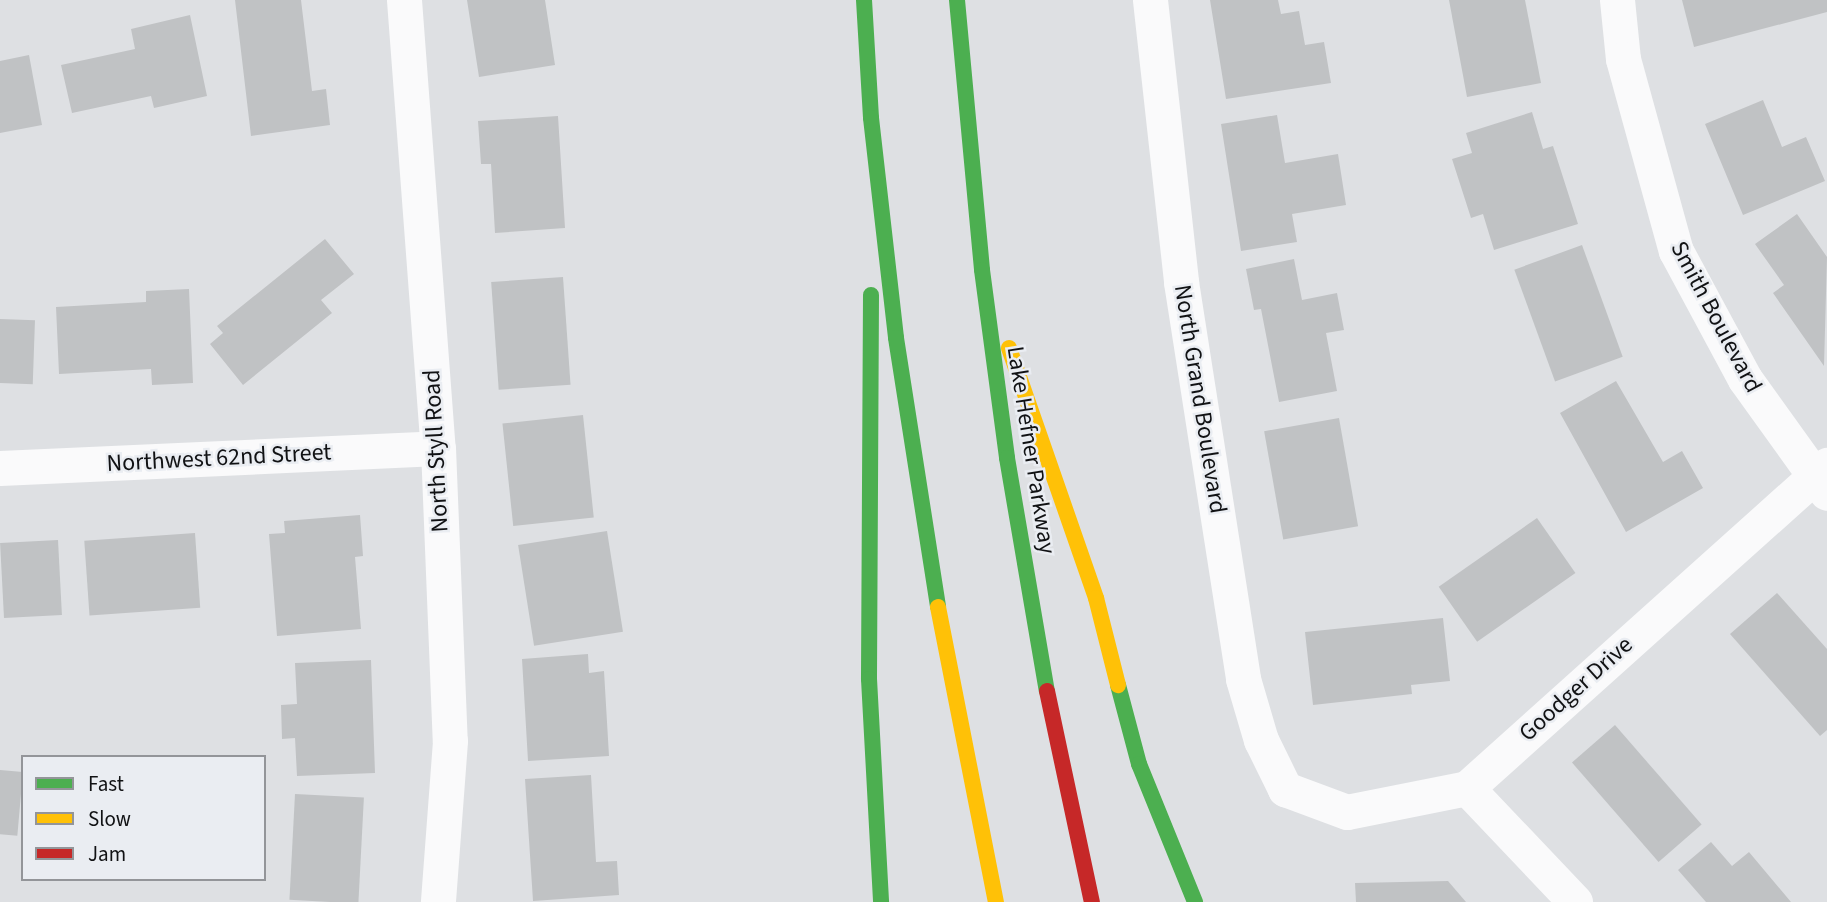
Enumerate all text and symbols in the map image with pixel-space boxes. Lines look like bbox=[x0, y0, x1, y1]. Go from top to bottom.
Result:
street label: Smith Boulevard bbox=[1664, 236, 1768, 398]
street label: North Grand Boulevard bbox=[1168, 283, 1232, 515]
street label: Lake Hefner Parkway bbox=[1000, 344, 1062, 556]
street label: North Styll Road bbox=[417, 369, 455, 533]
street label: Northwest 62nd Street bbox=[106, 438, 332, 478]
street label: Goodger Drive bbox=[1513, 630, 1639, 748]
legend bbox=[21, 755, 266, 881]
text: Fast bbox=[88, 769, 124, 799]
text: Slow bbox=[88, 804, 131, 834]
text: Jam bbox=[88, 839, 126, 869]

